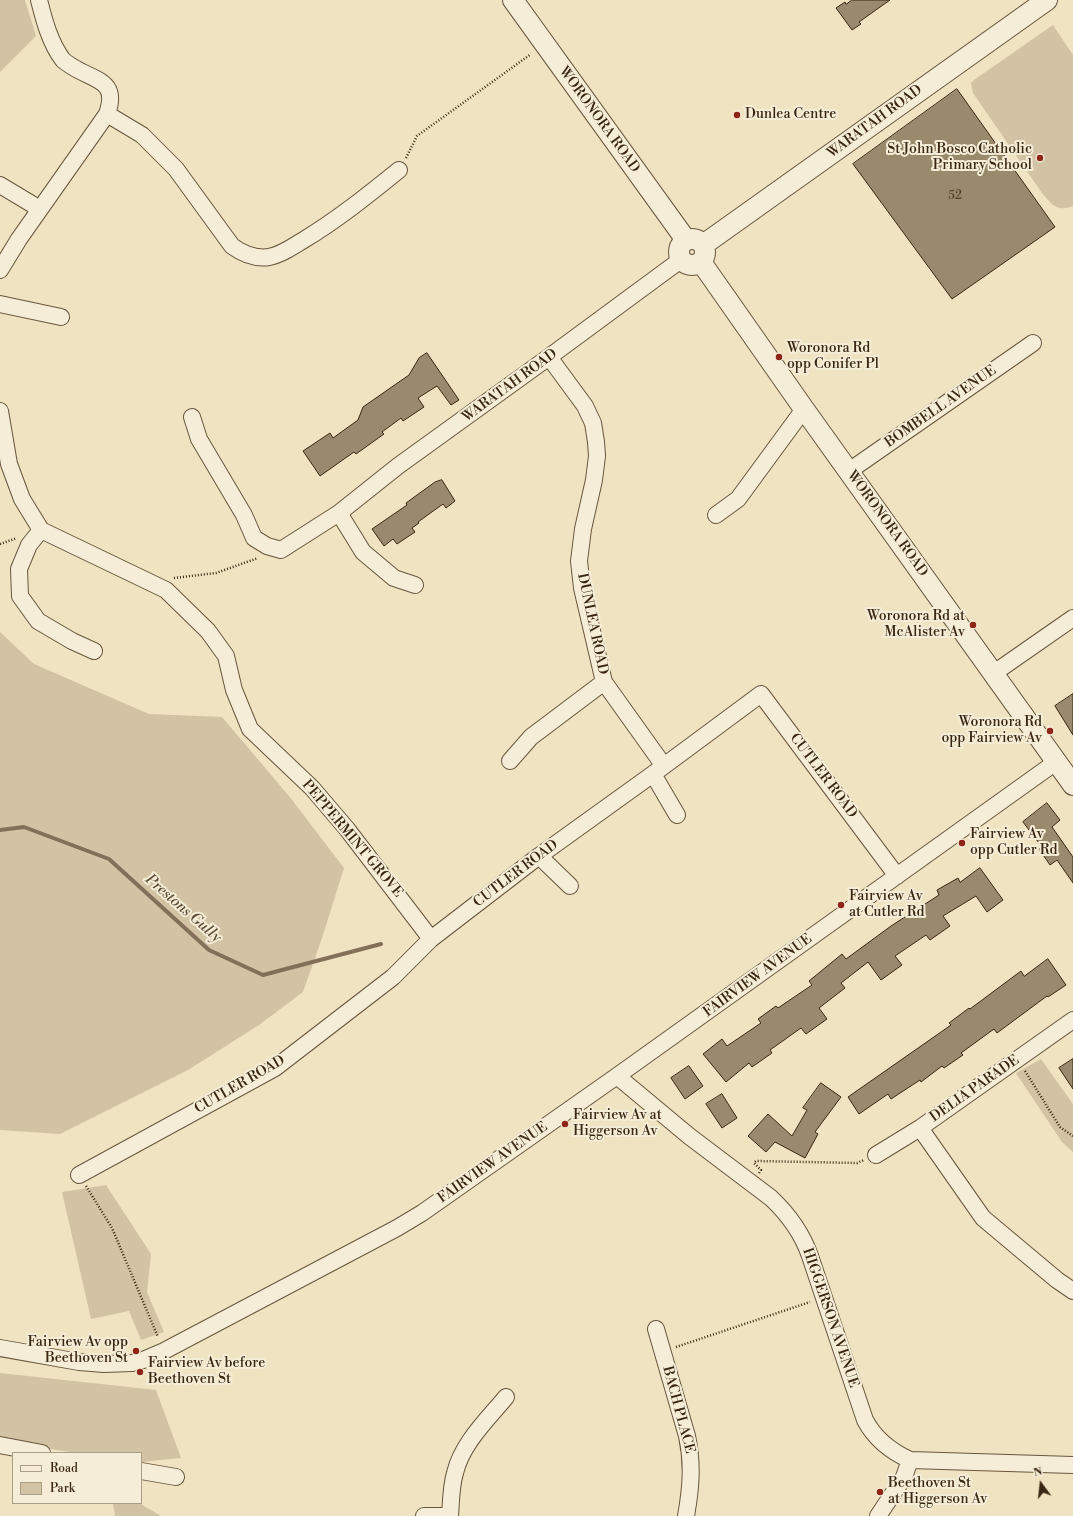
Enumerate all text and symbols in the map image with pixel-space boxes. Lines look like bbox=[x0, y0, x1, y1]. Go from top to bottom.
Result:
street label: WORONORA ROAD bbox=[555, 64, 643, 176]
street label: WARATAH ROAD bbox=[824, 82, 926, 162]
place label: Dunlea Centre bbox=[745, 107, 836, 123]
marker: Dunlea Centre bbox=[732, 110, 742, 120]
place label: St John Bosco Catholic Primary School bbox=[887, 142, 1032, 174]
marker: St John Bosco Catholic Primary School bbox=[1035, 153, 1045, 163]
house number: 52 bbox=[948, 189, 962, 203]
place label: Woronora Rd opp Conifer Pl bbox=[787, 341, 879, 374]
street label: WARATAH ROAD bbox=[459, 346, 561, 426]
marker: Woronora Rd opp Conifer Pl bbox=[774, 352, 784, 362]
street label: BOMBELL AVENUE bbox=[882, 362, 1000, 452]
street label: WORONORA ROAD bbox=[843, 468, 931, 580]
street label: DUNLEA ROAD bbox=[573, 572, 611, 676]
place label: Woronora Rd at McAlister Av bbox=[867, 609, 965, 642]
marker: Woronora Rd at McAlister Av bbox=[968, 620, 978, 630]
place label: Woronora Rd opp Fairview Av bbox=[941, 715, 1042, 748]
marker: Woronora Rd opp Fairview Av bbox=[1045, 726, 1055, 736]
street label: CUTLER ROAD bbox=[786, 730, 860, 822]
street label: PEPPERMINT GROVE bbox=[298, 777, 406, 901]
place label: Fairview Av opp Cutler Rd bbox=[970, 827, 1057, 860]
street label: CUTLER ROAD bbox=[470, 837, 562, 911]
marker: Fairview Av opp Cutler Rd bbox=[957, 838, 967, 848]
water label: Prestons Gully bbox=[141, 871, 225, 947]
place label: Fairview Av at Cutler Rd bbox=[849, 889, 924, 922]
marker: Fairview Av at Cutler Rd bbox=[836, 900, 846, 910]
street label: FAIRVIEW AVENUE bbox=[700, 931, 816, 1021]
street label: CUTLER ROAD bbox=[192, 1052, 288, 1118]
street label: DELIA PARADE bbox=[927, 1052, 1023, 1126]
place label: Fairview Av at Higgerson Av bbox=[573, 1108, 662, 1140]
street label: FAIRVIEW AVENUE bbox=[435, 1119, 551, 1207]
marker: Fairview Av at Higgerson Av bbox=[560, 1119, 570, 1129]
street label: HIGGERSON AVENUE bbox=[798, 1246, 862, 1390]
place label: Fairview Av opp Beethoven St bbox=[27, 1335, 128, 1368]
marker: Fairview Av opp Beethoven St bbox=[131, 1346, 141, 1356]
place label: Fairview Av before Beethoven St bbox=[148, 1356, 265, 1388]
street label: BACH PLACE bbox=[658, 1364, 698, 1456]
marker: Fairview Av before Beethoven St bbox=[135, 1367, 145, 1377]
legend bbox=[12, 1452, 142, 1504]
text: Road bbox=[50, 1461, 78, 1476]
north arrow bbox=[1021, 1464, 1061, 1504]
text: N bbox=[1032, 1465, 1044, 1480]
place label: Beethoven St at Higgerson Av bbox=[888, 1476, 987, 1508]
text: Park bbox=[50, 1481, 75, 1496]
marker: Beethoven St at Higgerson Av bbox=[875, 1487, 885, 1497]

